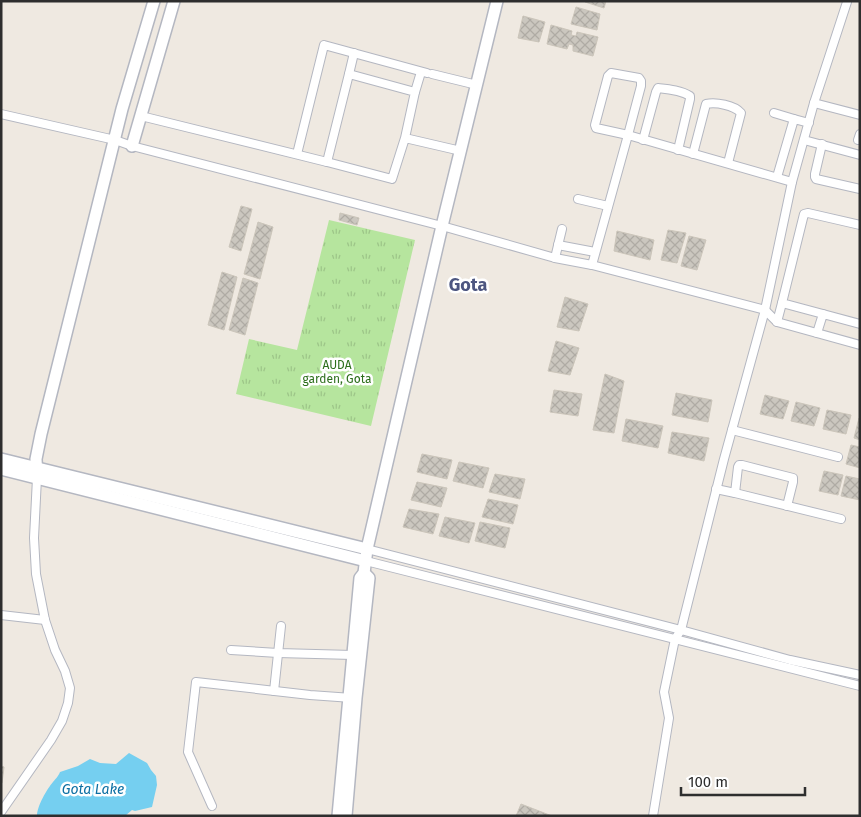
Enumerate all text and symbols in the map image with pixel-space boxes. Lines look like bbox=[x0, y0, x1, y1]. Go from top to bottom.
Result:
district label: Gota bbox=[449, 274, 487, 296]
park label: AUDA garden, Gota bbox=[303, 358, 371, 386]
scale bar bbox=[681, 764, 805, 796]
text: 100 m bbox=[688, 773, 728, 791]
water label: Gota Lake bbox=[62, 781, 124, 798]

